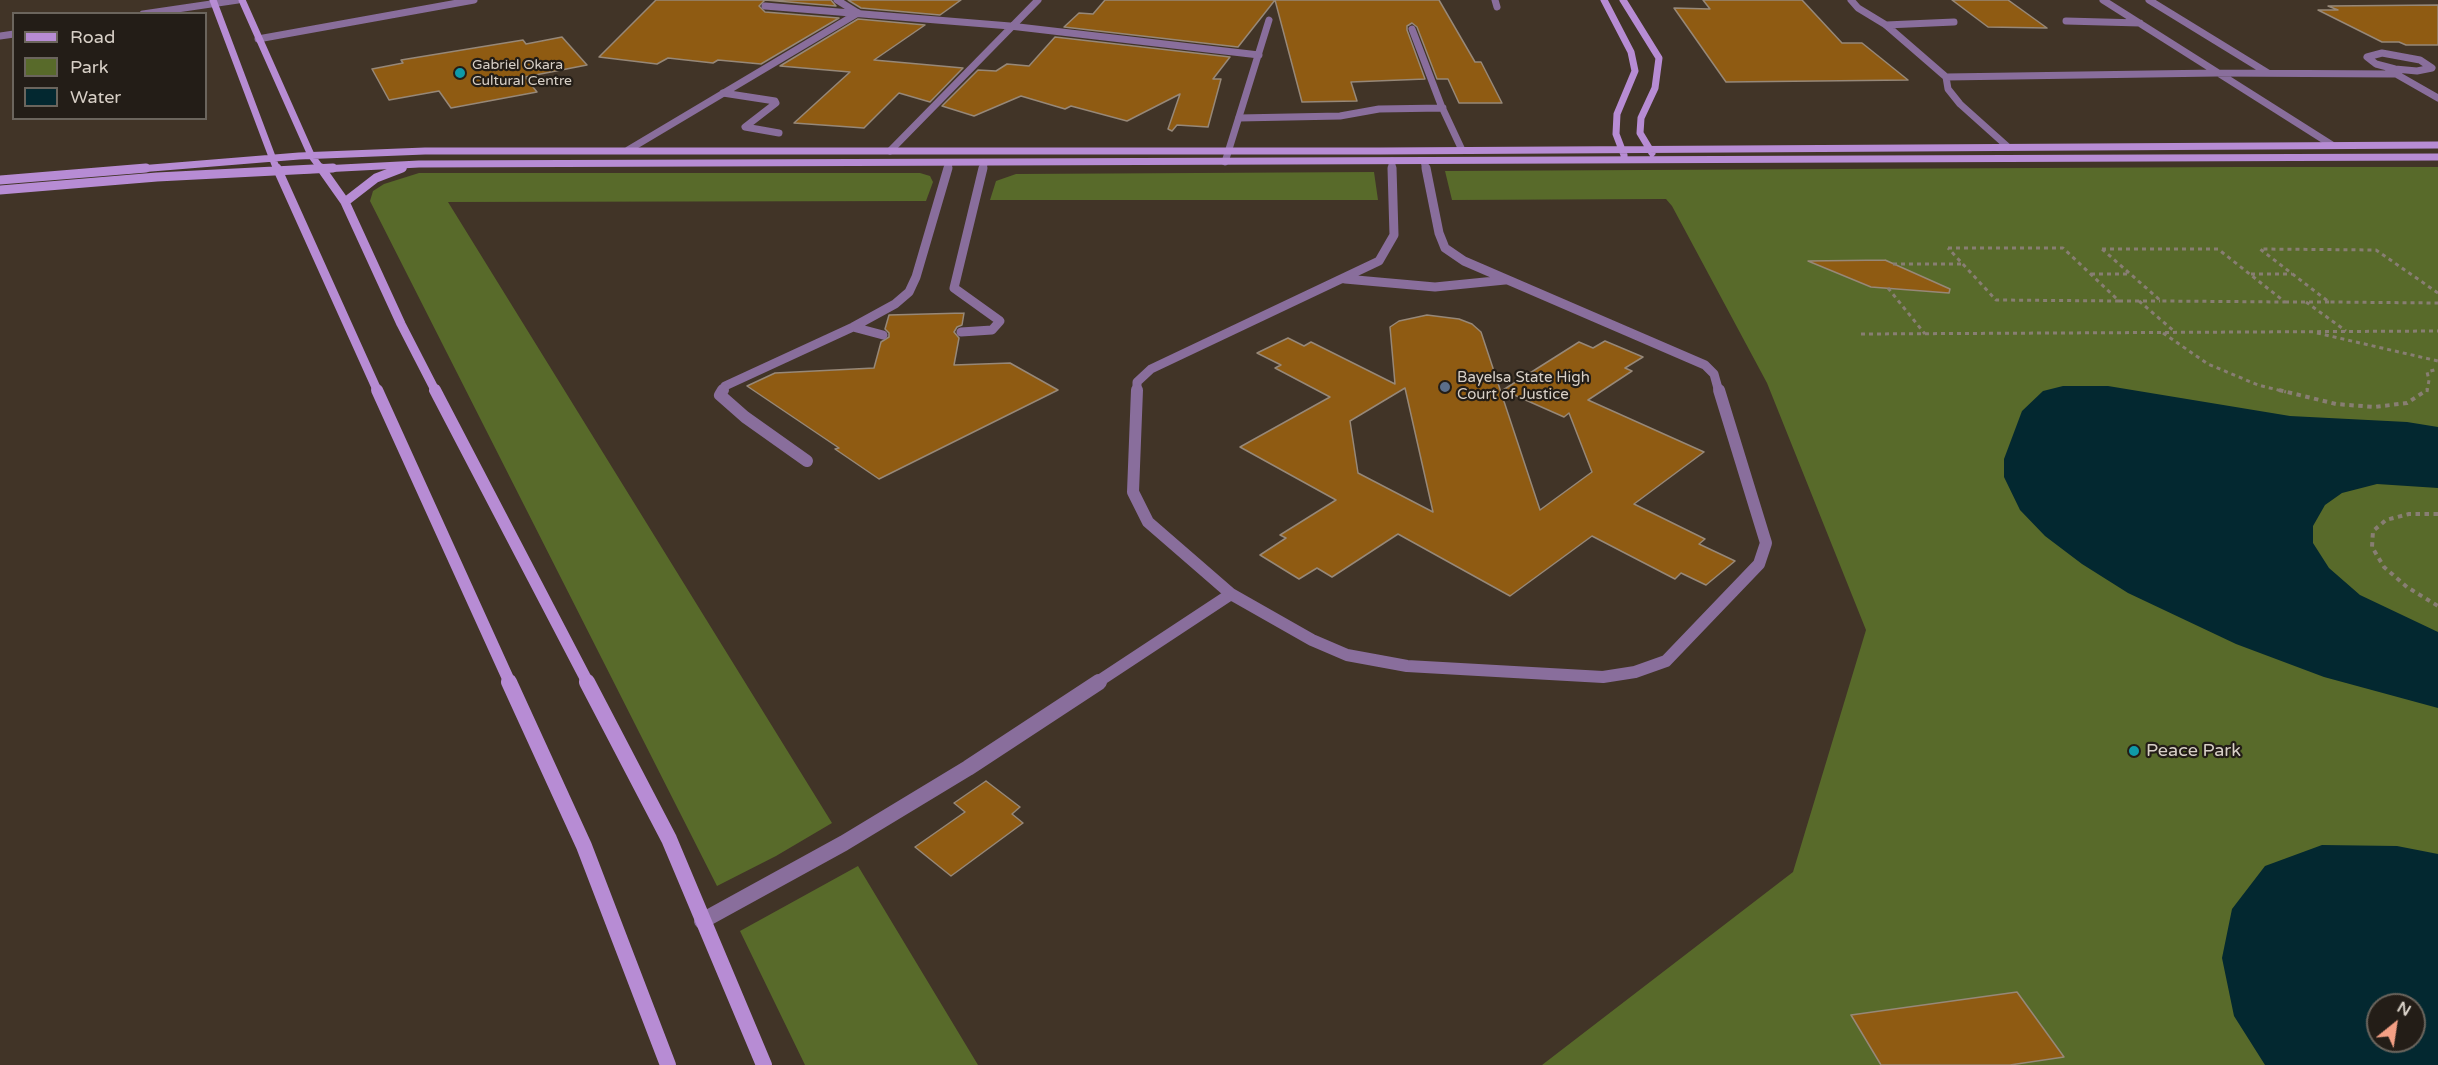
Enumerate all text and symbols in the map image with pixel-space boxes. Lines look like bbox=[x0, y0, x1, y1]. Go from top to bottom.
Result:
legend bbox=[12, 12, 207, 120]
text: Road bbox=[70, 26, 115, 48]
text: Park bbox=[70, 56, 108, 78]
place label: Gabriel Okara Cultural Centre bbox=[472, 57, 572, 90]
marker: Gabriel Okara Cultural Centre bbox=[453, 66, 467, 80]
text: Water bbox=[70, 86, 121, 108]
place label: Bayelsa State High Court of Justice bbox=[1457, 369, 1590, 404]
marker: Bayelsa State High Court of Justice bbox=[1438, 380, 1452, 394]
place label: Peace Park bbox=[2146, 740, 2241, 762]
marker: Peace Park bbox=[2127, 744, 2141, 758]
north arrow bbox=[2366, 993, 2426, 1053]
text: N bbox=[2393, 997, 2415, 1021]

